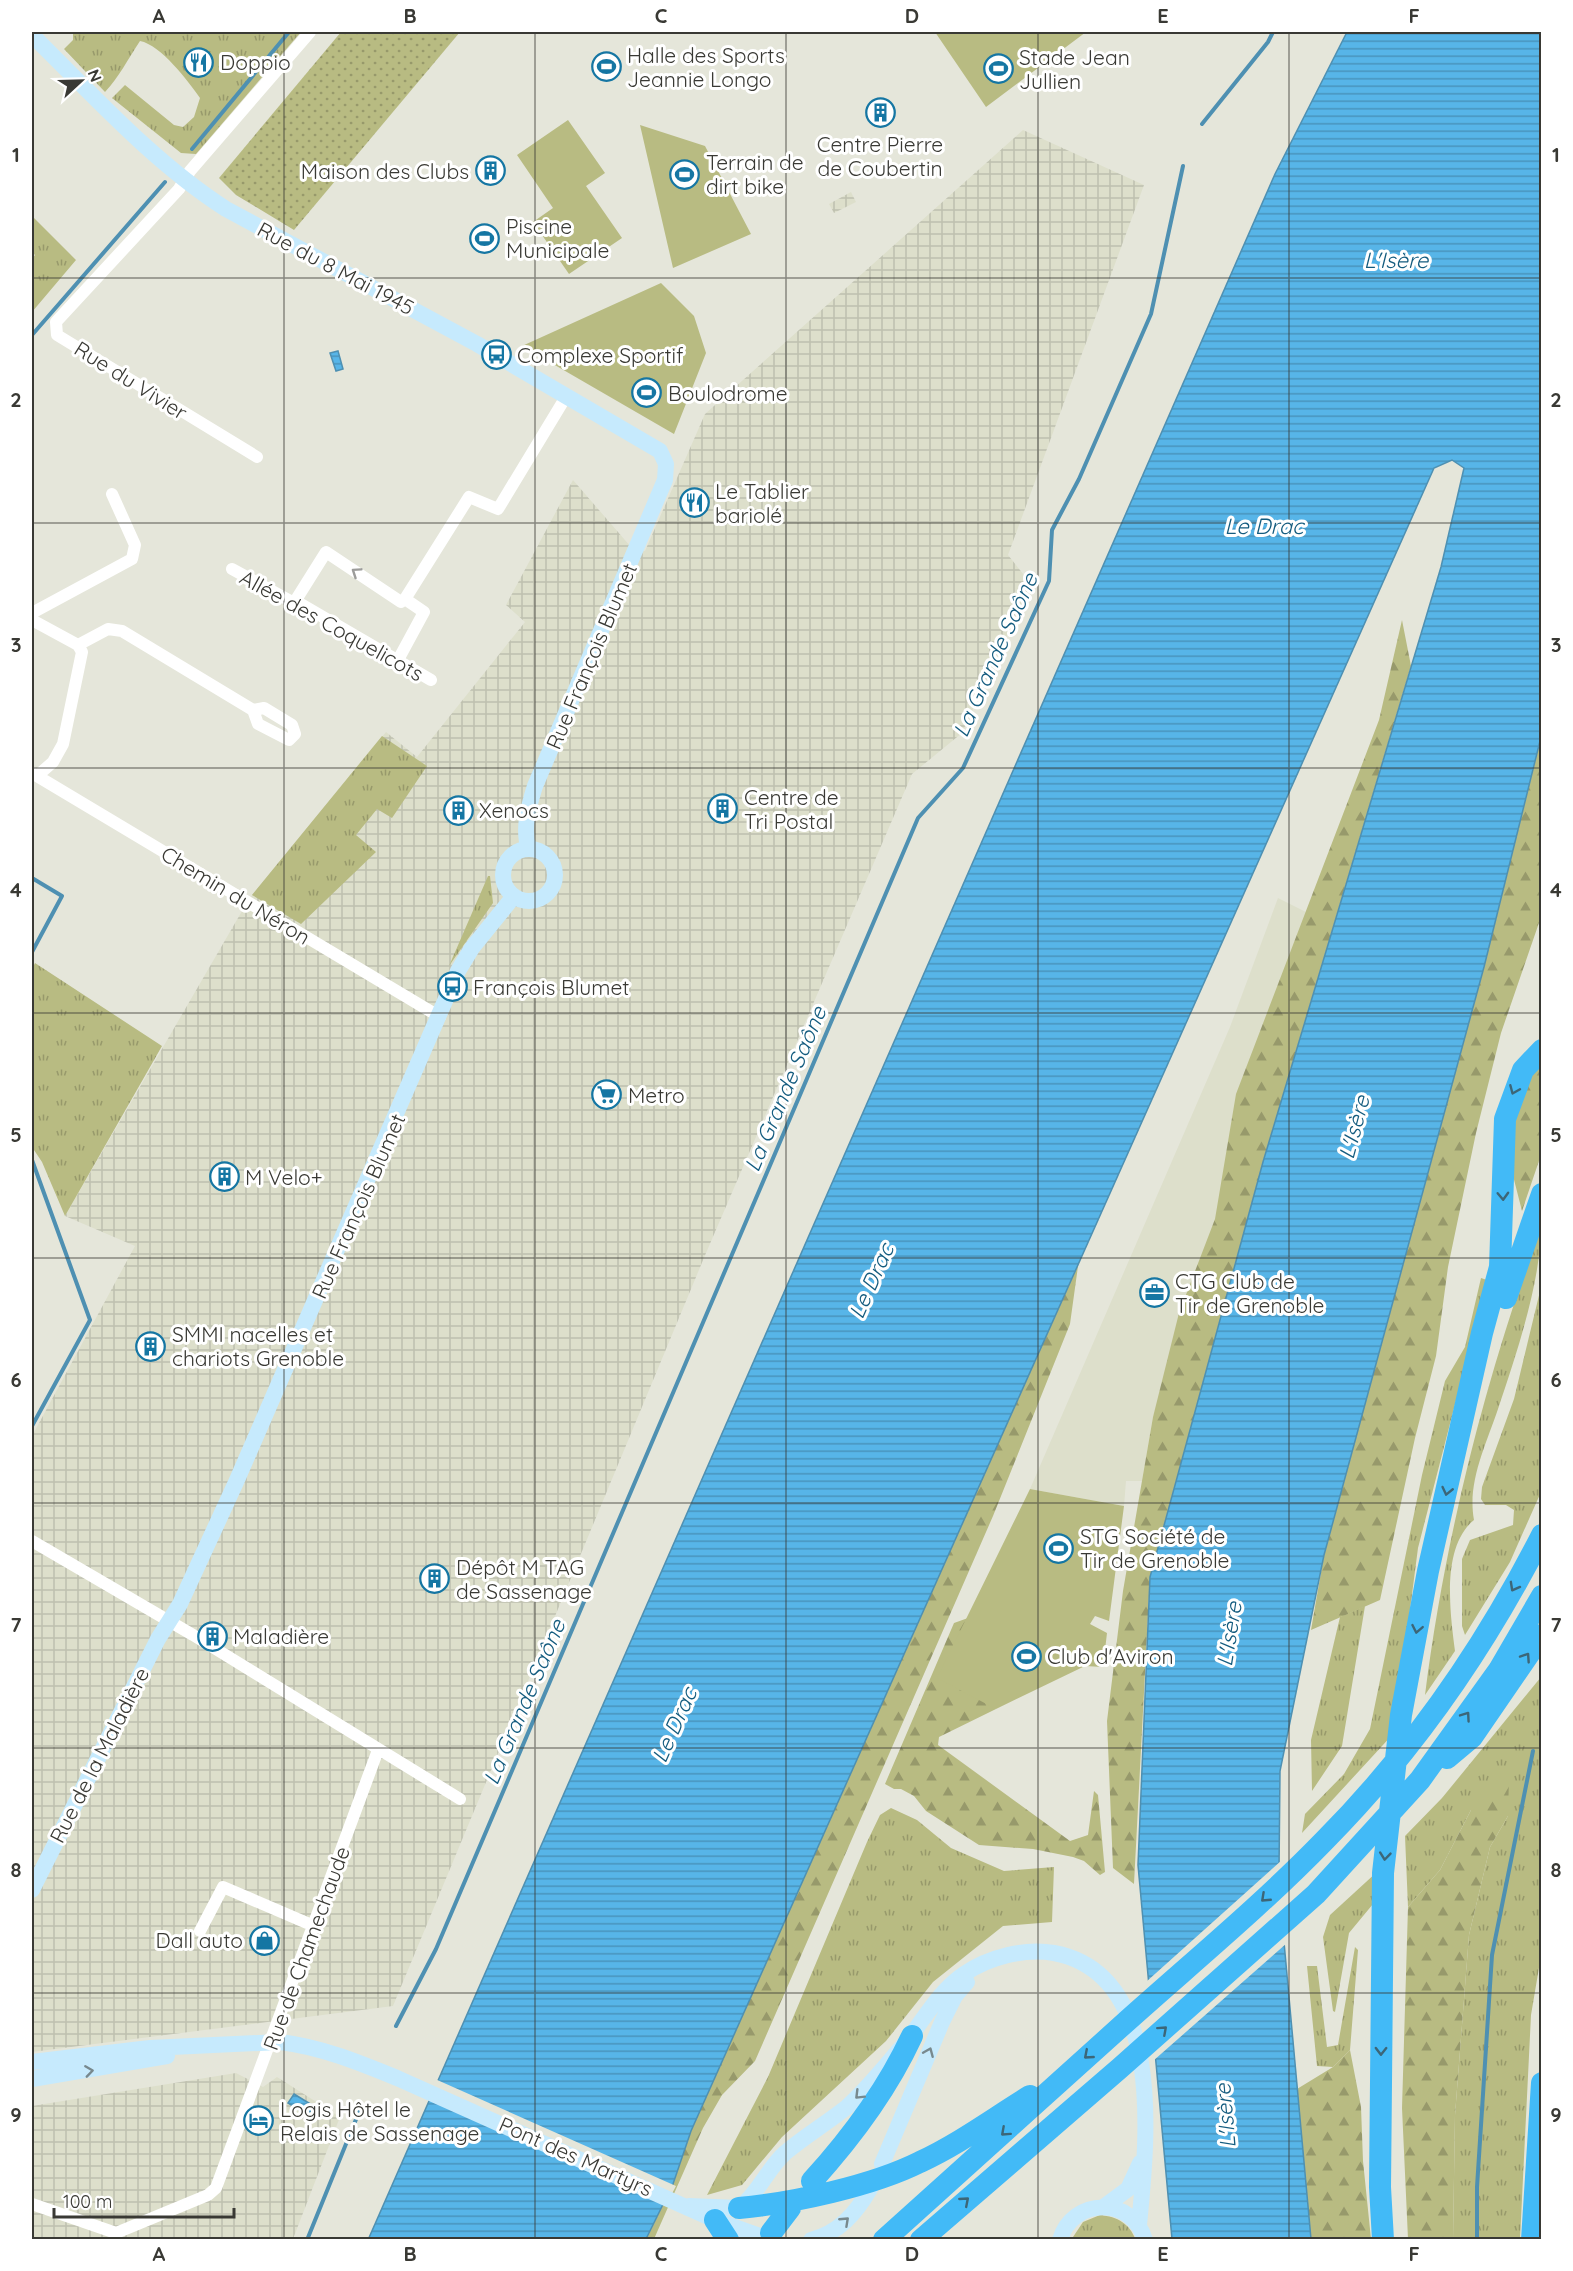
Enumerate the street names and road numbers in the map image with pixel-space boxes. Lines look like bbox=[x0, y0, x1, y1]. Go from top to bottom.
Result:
street label: Rue du 8 Mai 1945 bbox=[253, 216, 419, 320]
street label: Rue du Vivier bbox=[70, 335, 192, 425]
street label: Rue François Blumet bbox=[540, 559, 642, 753]
street label: Allée des Coquelicots bbox=[236, 564, 428, 686]
street label: Chemin du Néron bbox=[157, 840, 315, 950]
street label: Rue François Blumet bbox=[305, 1109, 411, 1303]
street label: Rue de la Maladière bbox=[44, 1663, 154, 1847]
street label: Rue de Chamechaude bbox=[257, 1843, 355, 2053]
street label: Pont des Martyrs bbox=[495, 2111, 657, 2201]

